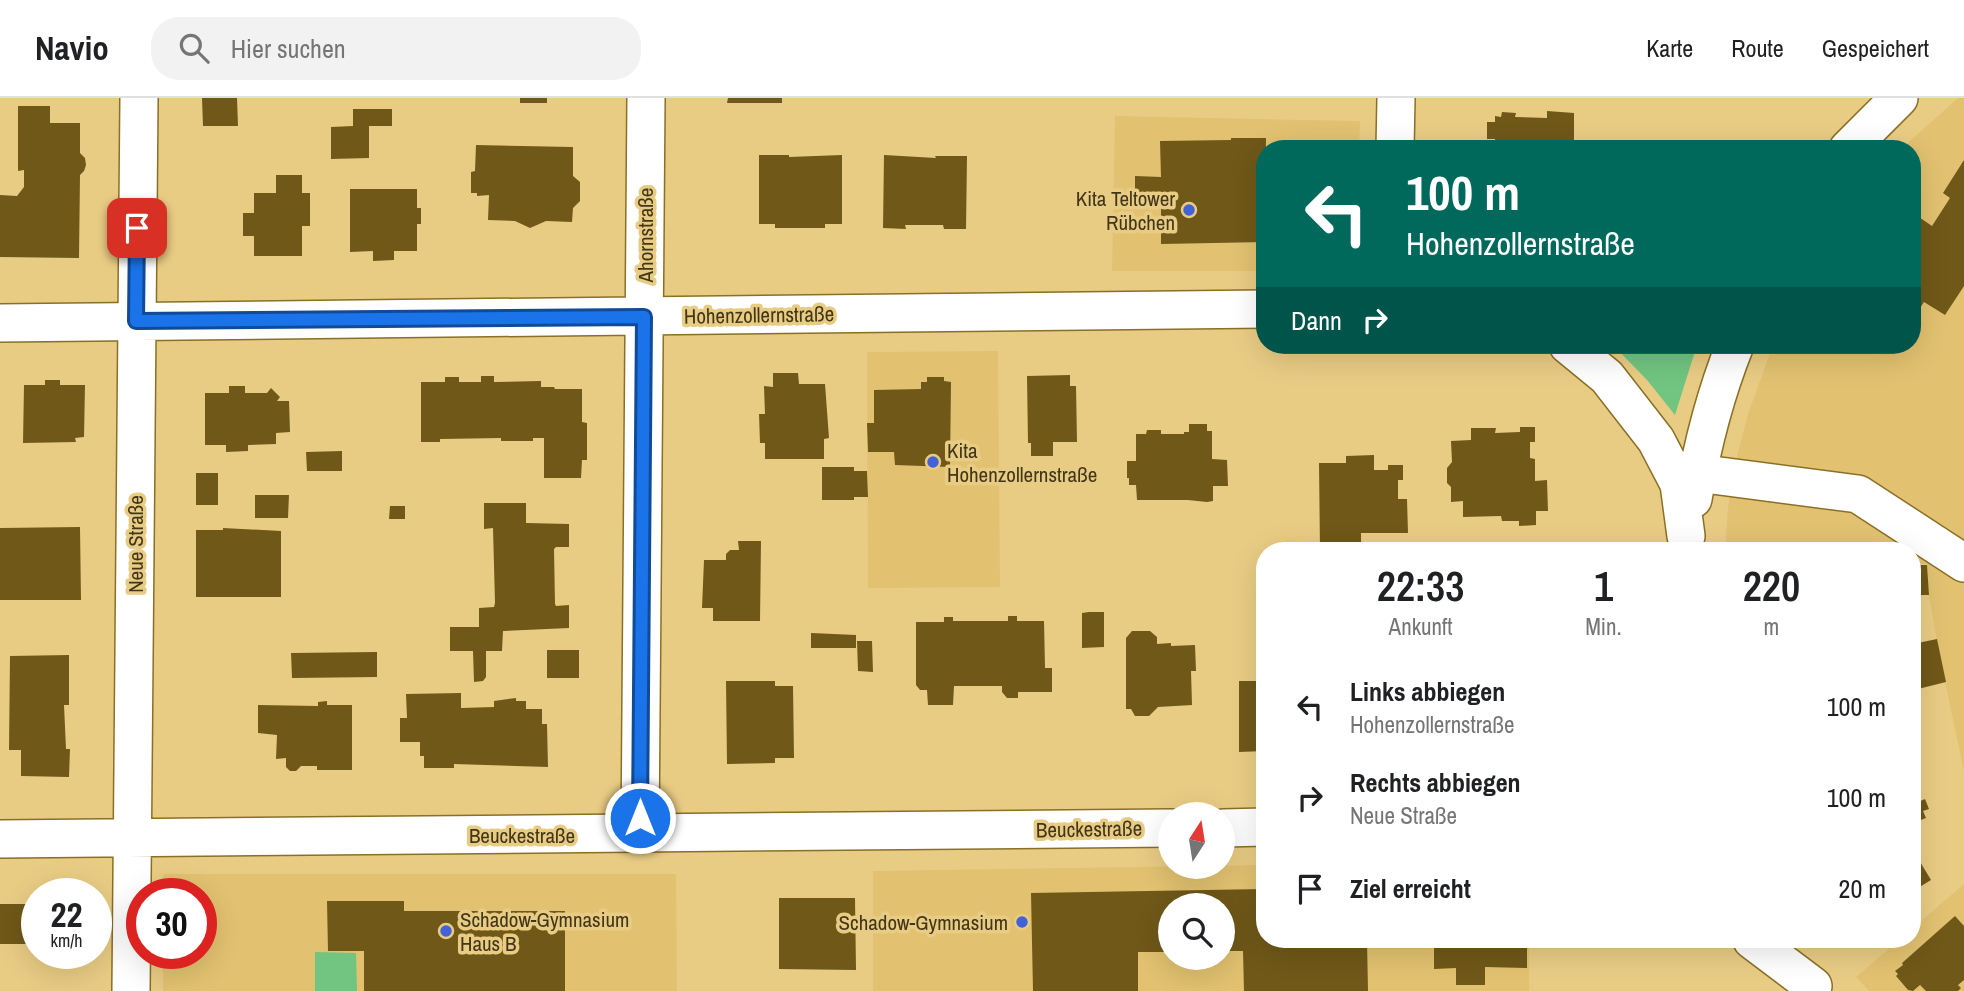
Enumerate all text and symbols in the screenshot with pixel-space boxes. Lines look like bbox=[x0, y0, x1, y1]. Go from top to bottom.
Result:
search box bbox=[151, 17, 641, 80]
text: Navio bbox=[35, 26, 109, 70]
icon: search bbox=[175, 29, 213, 67]
text: Hier suchen bbox=[231, 31, 346, 66]
text: Karte bbox=[1646, 32, 1693, 64]
text: Route bbox=[1731, 32, 1784, 64]
text: Gespeichert bbox=[1822, 32, 1929, 64]
text: 100 m bbox=[1406, 159, 1520, 225]
icon: left bbox=[1291, 168, 1382, 259]
place label: Kita Teltower Rübchen bbox=[1076, 184, 1175, 237]
street label: Ahornstraße bbox=[631, 188, 660, 283]
pin bbox=[107, 198, 167, 258]
marker: Kita Teltower Rübchen bbox=[1181, 202, 1197, 218]
icon: arrive bbox=[118, 209, 156, 247]
text: Hohenzollernstraße bbox=[1406, 222, 1635, 265]
street label: Hohenzollernstraße bbox=[684, 299, 834, 331]
icon: right bbox=[1356, 301, 1394, 339]
text: Dann bbox=[1291, 303, 1342, 338]
place label: Kita Hohenzollernstraße bbox=[947, 436, 1097, 489]
marker: Kita Hohenzollernstraße bbox=[925, 454, 941, 470]
street label: Neue Straße bbox=[121, 495, 150, 593]
text: 22:33 bbox=[1377, 558, 1464, 614]
text: 1 bbox=[1594, 558, 1613, 614]
text: 220 bbox=[1743, 558, 1800, 614]
text: Ankunft bbox=[1389, 611, 1453, 642]
text: Min. bbox=[1585, 611, 1622, 642]
text: m bbox=[1764, 611, 1779, 642]
text: Links abbiegen bbox=[1350, 674, 1505, 709]
icon: left bbox=[1291, 688, 1329, 726]
text: 100 m bbox=[1827, 689, 1886, 724]
text: Hohenzollernstraße bbox=[1350, 709, 1515, 740]
text: Rechts abbiegen bbox=[1350, 765, 1521, 800]
icon: right bbox=[1291, 779, 1329, 817]
text: 100 m bbox=[1827, 780, 1886, 815]
position arrow bbox=[603, 781, 677, 855]
text: Neue Straße bbox=[1350, 800, 1457, 831]
north arrow bbox=[1158, 802, 1236, 878]
map controls bbox=[1158, 802, 1235, 970]
street label: Beuckestraße bbox=[1036, 814, 1142, 844]
street label: Beuckestraße bbox=[469, 821, 575, 850]
icon: arrive bbox=[1291, 870, 1329, 908]
text: Ziel erreicht bbox=[1350, 871, 1471, 906]
text: 20 m bbox=[1839, 871, 1886, 906]
speed limit sign: 30 bbox=[126, 878, 217, 969]
text: 22 bbox=[51, 891, 82, 938]
button: search bbox=[1158, 893, 1235, 970]
place label: Schadow-Gymnasium Haus B bbox=[460, 905, 629, 958]
place label: Schadow-Gymnasium bbox=[839, 908, 1008, 937]
marker: Schadow-Gymnasium bbox=[1014, 914, 1030, 930]
marker: Schadow-Gymnasium Haus B bbox=[438, 923, 454, 939]
text: km/h bbox=[51, 928, 83, 953]

